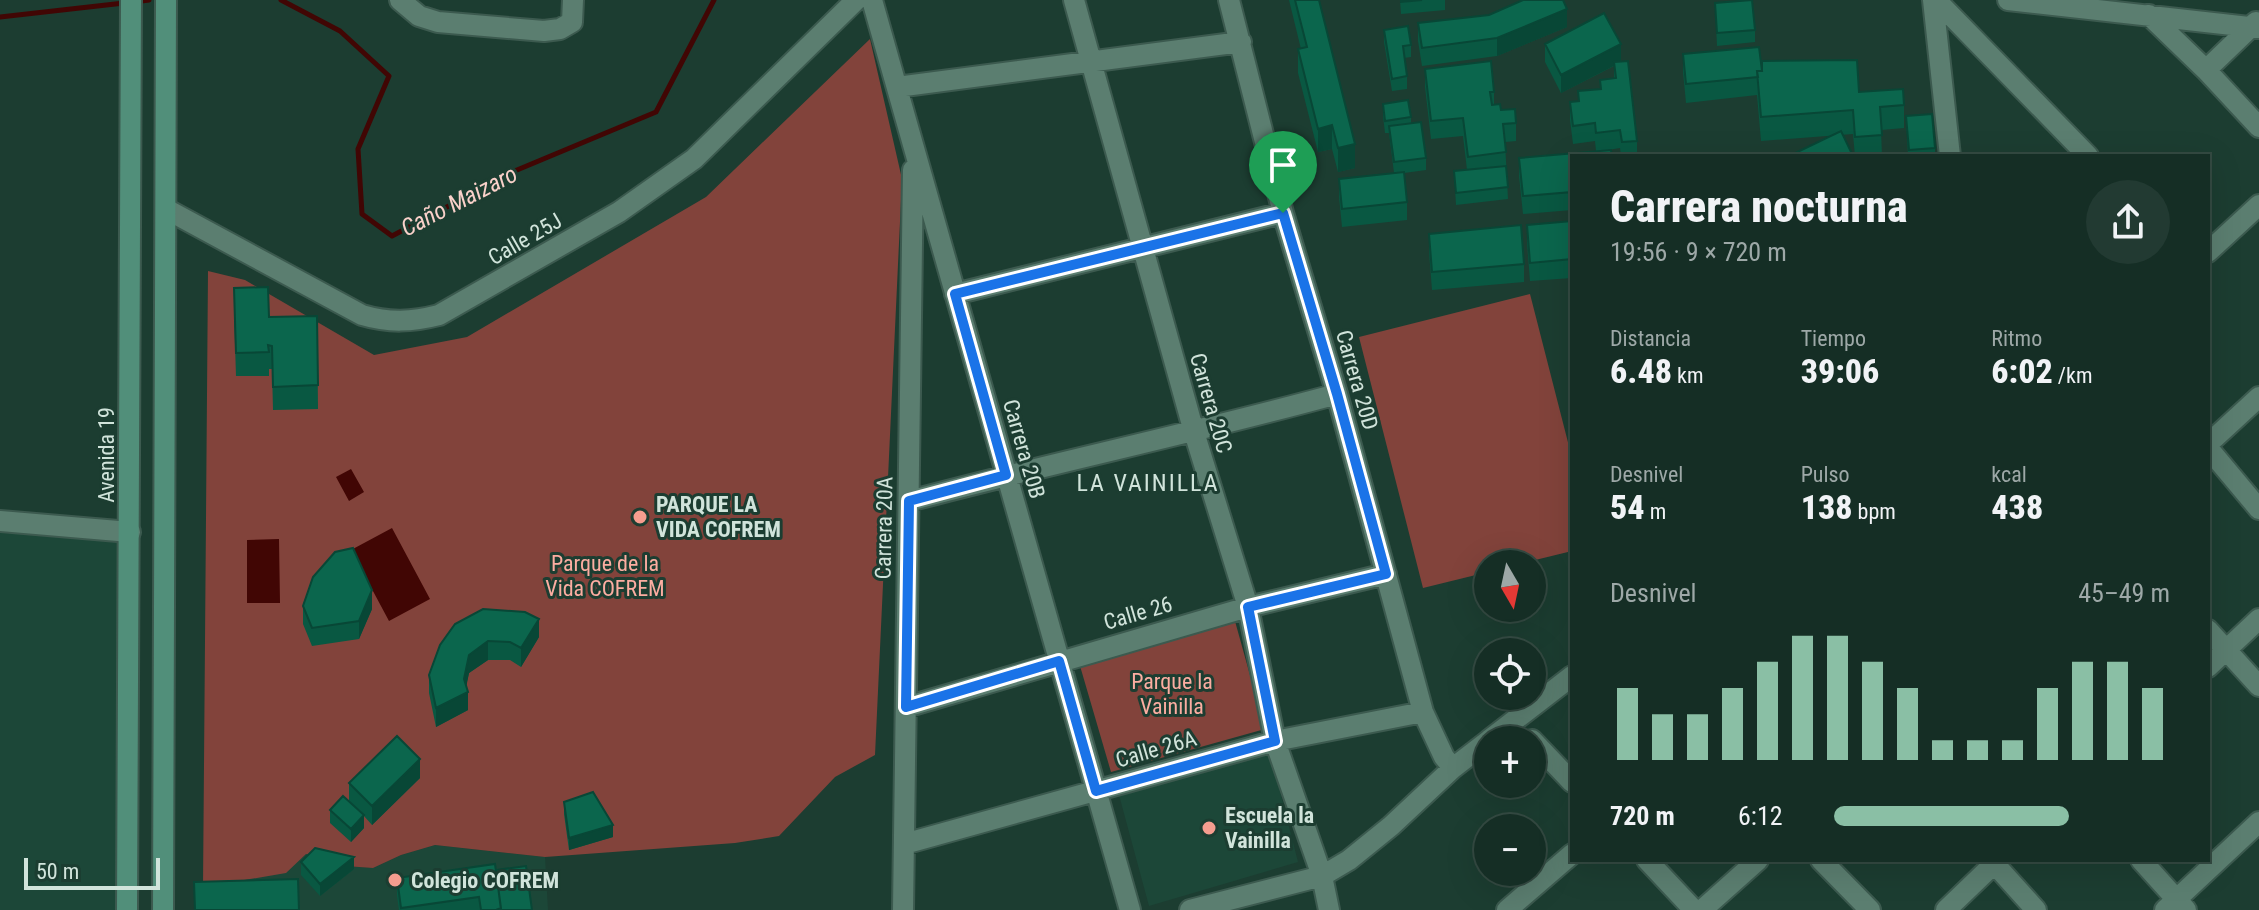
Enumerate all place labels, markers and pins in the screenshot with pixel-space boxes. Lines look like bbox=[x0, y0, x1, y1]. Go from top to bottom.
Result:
pin bbox=[1249, 131, 1317, 213]
place label: PARQUE LA VIDA COFREM bbox=[656, 492, 781, 542]
marker: PARQUE LA VIDA COFREM bbox=[631, 508, 649, 526]
place label: Escuela la Vainilla bbox=[1225, 803, 1314, 853]
marker: Escuela la Vainilla bbox=[1200, 819, 1218, 837]
place label: Colegio COFREM bbox=[411, 868, 559, 893]
marker: Colegio COFREM bbox=[386, 871, 404, 889]

